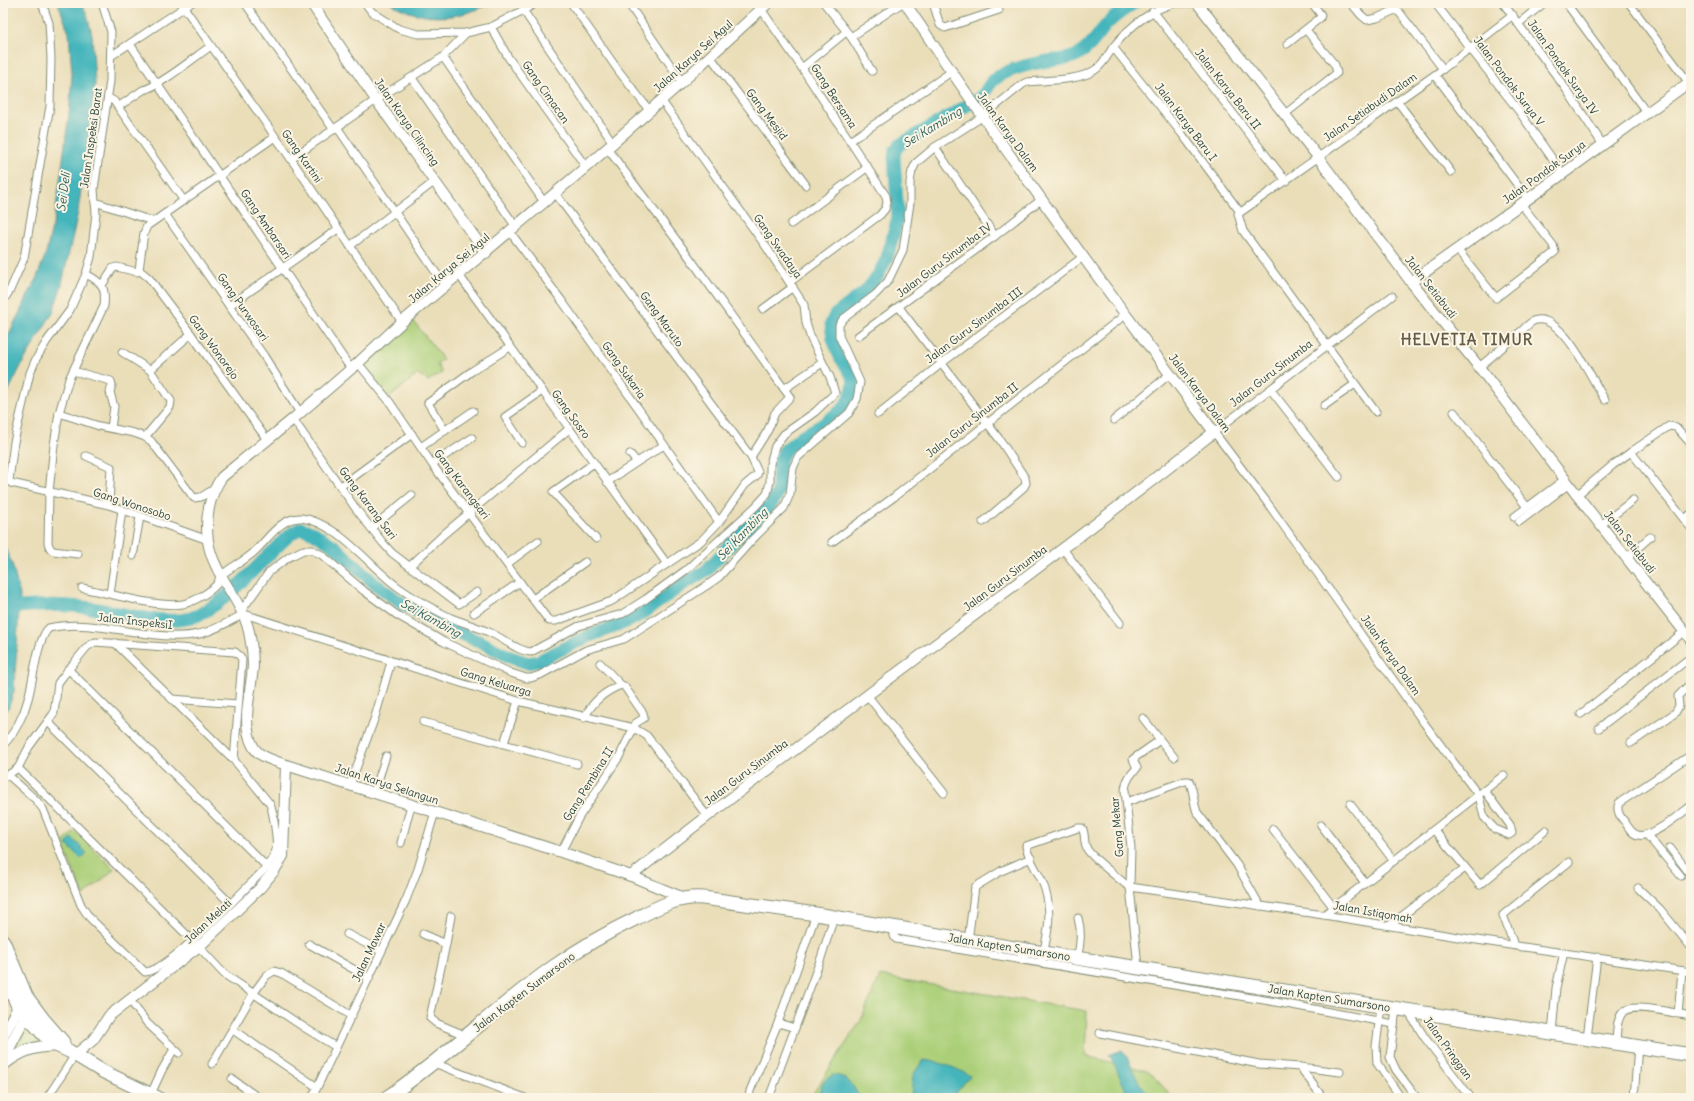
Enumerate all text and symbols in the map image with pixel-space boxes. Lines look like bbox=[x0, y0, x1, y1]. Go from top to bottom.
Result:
street label: Jalan Karya Sei Agul bbox=[651, 17, 735, 95]
street label: Jalan Pondok Surya IV bbox=[1525, 17, 1601, 117]
street label: Jalan Pondok Surya V bbox=[1471, 33, 1547, 129]
street label: Jalan Karya Baru II bbox=[1192, 46, 1264, 132]
street label: Gang Cimacan bbox=[519, 58, 573, 126]
street label: Gang Bersama bbox=[808, 61, 860, 131]
street label: Jalan Setiabudi Dalam bbox=[1321, 69, 1420, 144]
street label: Jalan Karya Cilincing bbox=[371, 75, 443, 169]
street label: Jalan Karya Baru I bbox=[1152, 80, 1220, 164]
street label: Gang Mesjid bbox=[743, 86, 791, 143]
street label: Jalan Inspeksi Barat bbox=[77, 87, 105, 189]
street label: Jalan Karya Dalam bbox=[975, 90, 1042, 175]
water label: Sei Kambing bbox=[900, 103, 965, 151]
street label: Gang Kartini bbox=[279, 127, 325, 185]
street label: Jalan Pondok Surya bbox=[1500, 137, 1588, 207]
water label: Sei Deli bbox=[53, 170, 73, 212]
street label: Gang Ambarsari bbox=[238, 186, 294, 262]
street label: Gang Swadaya bbox=[751, 211, 805, 281]
street label: Jalan Guru Sinumba IV bbox=[894, 220, 994, 300]
street label: Jalan Karya Sei Agul bbox=[406, 230, 492, 306]
street label: Jalan Setiabudi bbox=[1402, 253, 1460, 321]
street label: Gang Purwosari bbox=[214, 270, 272, 344]
street label: Jalan Guru Sinumba III bbox=[923, 284, 1025, 366]
street label: Gang Maruto bbox=[637, 288, 687, 350]
street label: Gang Wonorejo bbox=[186, 312, 242, 382]
district label: HELVETIA TIMUR bbox=[1401, 330, 1533, 349]
street label: Jalan Guru Sinumba bbox=[1227, 336, 1315, 410]
street label: Gang Sukaria bbox=[599, 339, 649, 401]
street label: Jalan Karya Dalam bbox=[1166, 351, 1234, 435]
street label: Jalan Guru Sinumba II bbox=[923, 380, 1021, 460]
street label: Gang Sosro bbox=[549, 387, 593, 441]
street label: Gang Karangsari bbox=[431, 446, 493, 522]
street label: Gang Karang Sari bbox=[336, 464, 400, 542]
street label: Gang Wonosobo bbox=[91, 485, 173, 523]
water label: Sei Kambing bbox=[714, 504, 771, 563]
street label: Jalan Setiabudi bbox=[1601, 508, 1659, 576]
street label: Jalan Guru Sinumba bbox=[961, 542, 1049, 614]
water label: Sei Kambing bbox=[398, 595, 465, 641]
street label: Jalan InspeksiI bbox=[97, 610, 174, 632]
street label: Jalan Karya Dalam bbox=[1358, 612, 1424, 698]
street label: Gang Keluarga bbox=[459, 665, 533, 699]
street label: Jalan Guru Sinumba bbox=[702, 736, 790, 808]
street label: Gang Pembina II bbox=[560, 744, 616, 824]
street label: Jalan Karya Selangun bbox=[333, 761, 441, 807]
street label: Gang Mekar bbox=[1107, 796, 1127, 858]
street label: Jalan Melati bbox=[182, 896, 234, 946]
street label: Jalan Istiqomah bbox=[1332, 898, 1414, 926]
street label: Jalan Mawar bbox=[349, 920, 389, 984]
street label: Jalan Kapten Sumarsono bbox=[947, 930, 1071, 964]
street label: Jalan Kapten Sumarsono bbox=[470, 949, 578, 1035]
street label: Jalan Kapten Sumarsono bbox=[1267, 981, 1391, 1015]
street label: Jalan Pringgan bbox=[1420, 1014, 1476, 1082]

